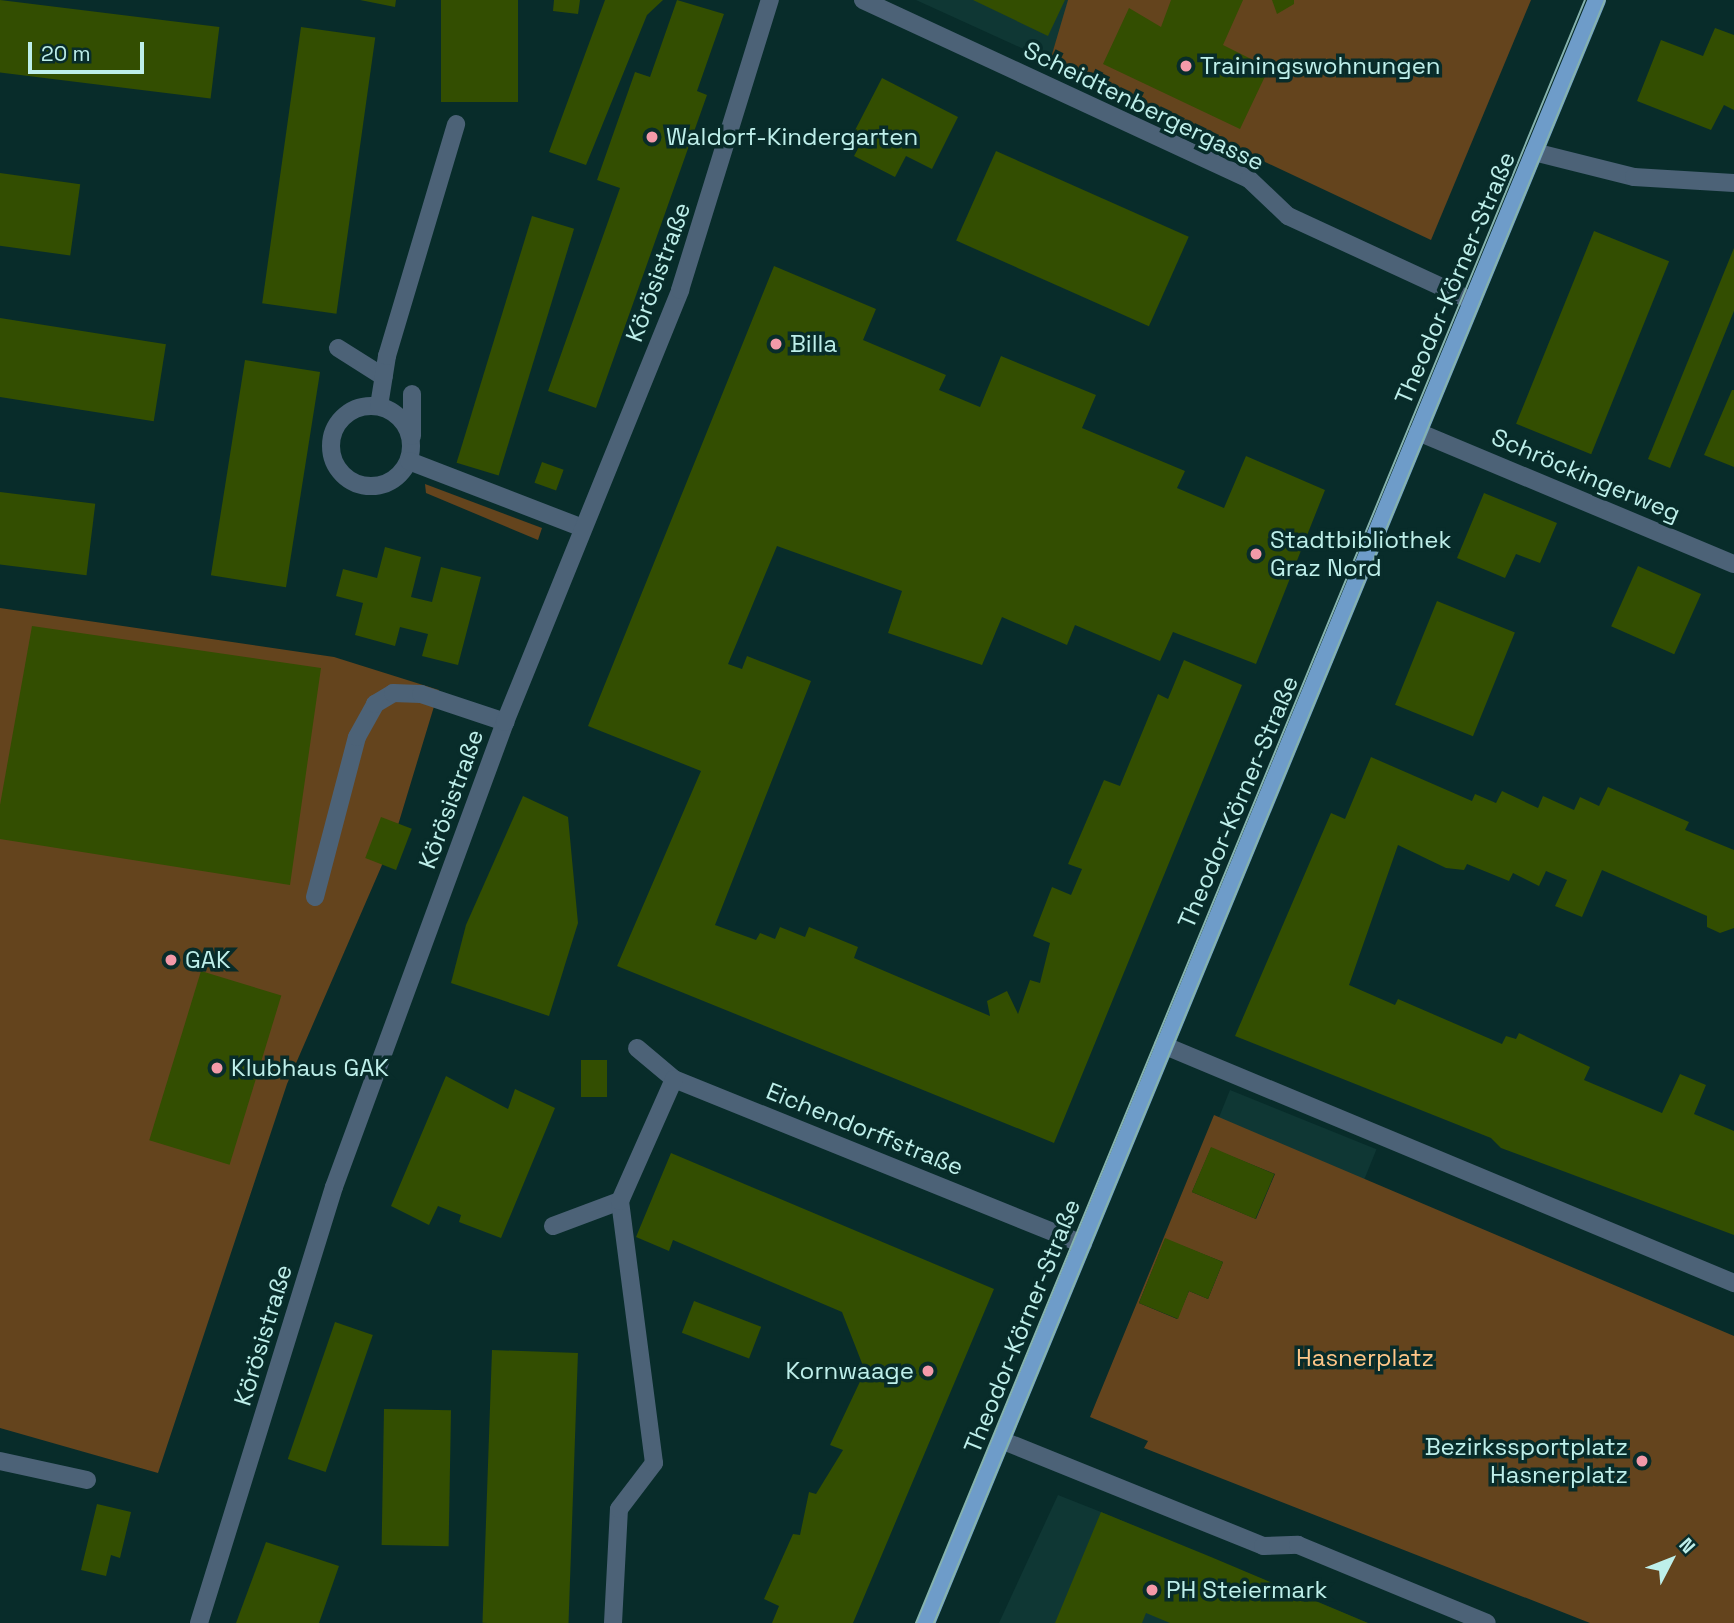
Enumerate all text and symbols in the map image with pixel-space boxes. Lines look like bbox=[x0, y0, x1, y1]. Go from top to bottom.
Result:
scale bar bbox=[32, 28, 147, 72]
street label: Scheidtenbergergasse bbox=[1019, 35, 1269, 177]
text: 20 m bbox=[41, 40, 91, 67]
place label: Trainingswohnungen bbox=[1200, 52, 1441, 80]
marker: Trainingswohnungen bbox=[1178, 58, 1194, 74]
place label: Waldorf-Kindergarten bbox=[666, 123, 918, 151]
marker: Waldorf-Kindergarten bbox=[644, 129, 660, 145]
street label: Theodor-Körner-Straße bbox=[1389, 147, 1521, 409]
street label: Körösistraße bbox=[619, 198, 697, 346]
place label: Billa bbox=[790, 330, 837, 358]
marker: Billa bbox=[768, 336, 784, 352]
street label: Schröckingerweg bbox=[1487, 422, 1685, 528]
place label: Stadtbibliothek Graz Nord bbox=[1270, 526, 1451, 582]
marker: Stadtbibliothek Graz Nord bbox=[1248, 546, 1264, 562]
street label: Theodor-Körner-Straße bbox=[1172, 671, 1304, 933]
street label: Körösistraße bbox=[412, 725, 490, 873]
place label: GAK bbox=[185, 946, 231, 974]
marker: GAK bbox=[163, 952, 179, 968]
place label: Klubhaus GAK bbox=[231, 1054, 389, 1082]
marker: Klubhaus GAK bbox=[209, 1060, 225, 1076]
street label: Eichendorffstraße bbox=[762, 1076, 968, 1182]
street label: Theodor-Körner-Straße bbox=[958, 1195, 1086, 1457]
street label: Körösistraße bbox=[228, 1261, 298, 1409]
park label: Hasnerplatz bbox=[1296, 1344, 1434, 1372]
place label: Kornwaage bbox=[785, 1357, 914, 1385]
marker: Kornwaage bbox=[920, 1363, 936, 1379]
place label: Bezirkssportplatz Hasnerplatz bbox=[1425, 1433, 1628, 1489]
marker: Bezirkssportplatz Hasnerplatz bbox=[1634, 1453, 1650, 1469]
north arrow bbox=[1636, 1525, 1706, 1595]
text: N bbox=[1673, 1533, 1701, 1559]
place label: PH Steiermark bbox=[1166, 1576, 1327, 1604]
marker: PH Steiermark bbox=[1144, 1582, 1160, 1598]

